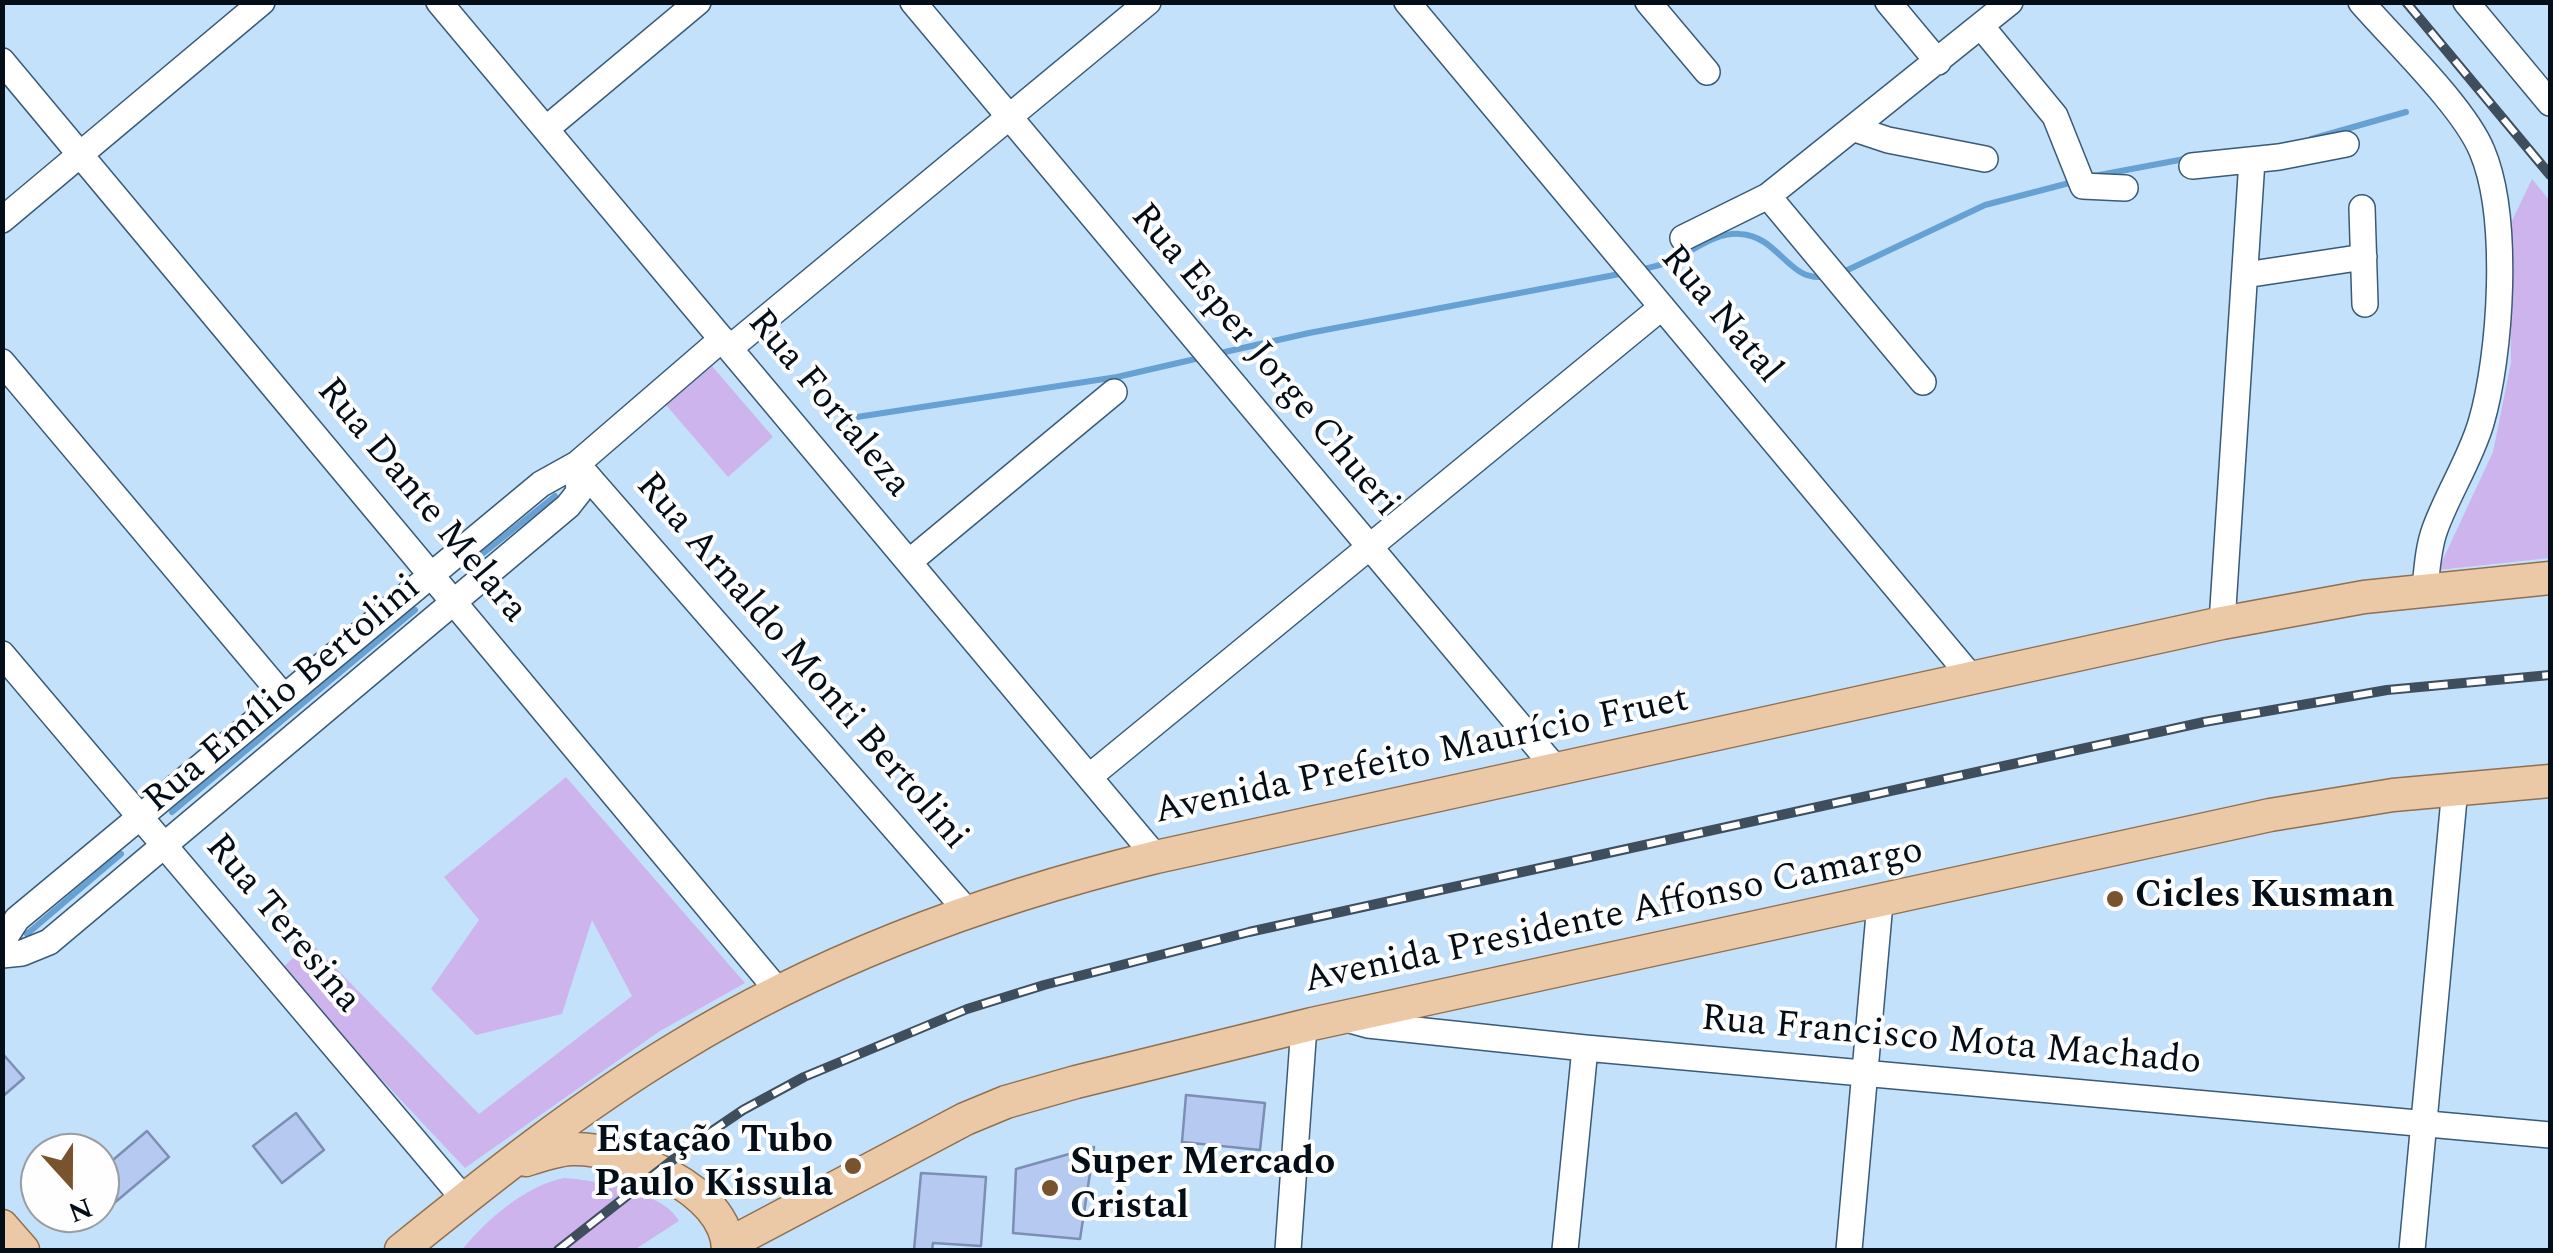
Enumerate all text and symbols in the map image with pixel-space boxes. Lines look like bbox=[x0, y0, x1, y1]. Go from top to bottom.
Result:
street label: Rua Esper Jorge Chueri bbox=[1119, 196, 1407, 528]
street label: Rua Natal bbox=[1648, 238, 1790, 394]
street label: Rua Fortaleza bbox=[735, 302, 919, 508]
street label: Rua Dante Melara bbox=[305, 371, 535, 633]
street label: Rua Arnaldo Monti Bertolini bbox=[624, 465, 976, 861]
street label: Rua Emílio Bertolini bbox=[137, 567, 431, 825]
street label: Avenida Prefeito Maurício Fruet bbox=[1151, 679, 1693, 837]
street label: Rua Teresina bbox=[193, 826, 369, 1024]
street label: Avenida Presidente Affonso Camargo bbox=[1300, 830, 1928, 1006]
place label: Cicles Kusman bbox=[2135, 876, 2395, 922]
marker: Cicles Kusman bbox=[2104, 888, 2126, 910]
street label: Rua Francisco Mota Machado bbox=[1699, 998, 2203, 1088]
place label: Estação Tubo Paulo Kissula bbox=[594, 1121, 833, 1210]
north arrow bbox=[20, 1133, 120, 1233]
place label: Super Mercado Cristal bbox=[1070, 1143, 1335, 1232]
marker: Estação Tubo Paulo Kissula bbox=[842, 1155, 864, 1177]
marker: Super Mercado Cristal bbox=[1039, 1177, 1061, 1199]
text: N bbox=[62, 1185, 99, 1234]

